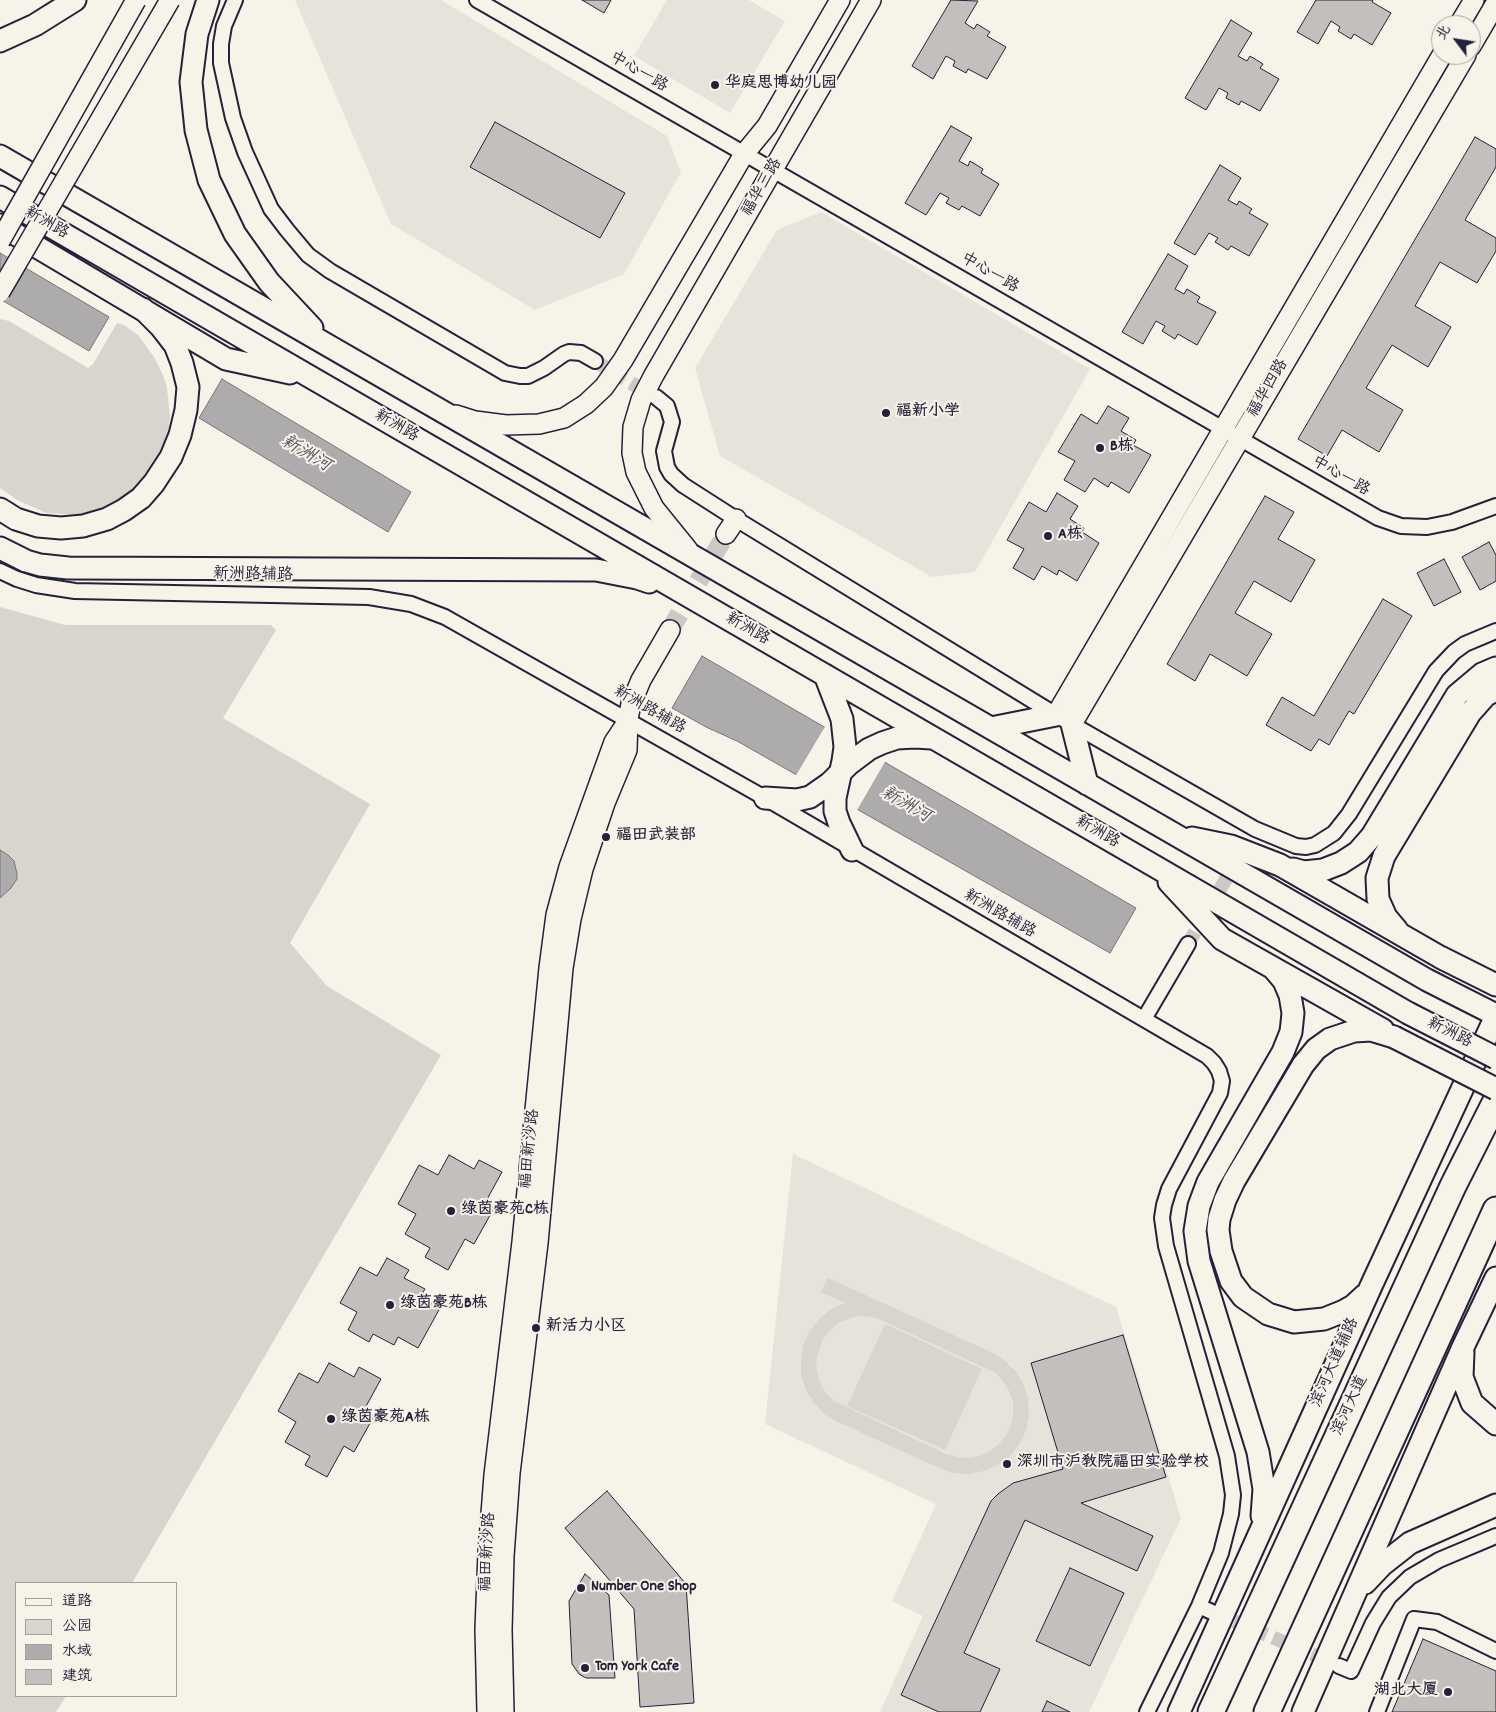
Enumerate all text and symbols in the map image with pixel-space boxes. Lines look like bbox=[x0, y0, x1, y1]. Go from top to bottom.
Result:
north arrow bbox=[1431, 15, 1481, 65]
text: 北 bbox=[1432, 22, 1456, 44]
street label: 中心一路 bbox=[605, 49, 671, 97]
place label: 华庭思博幼儿园 bbox=[725, 75, 837, 95]
marker: 华庭思博幼儿园 bbox=[709, 79, 721, 91]
street label: 福华三路 bbox=[739, 155, 787, 221]
street label: 新洲路 bbox=[20, 204, 72, 244]
street label: 中心一路 bbox=[956, 250, 1022, 298]
street label: 福华四路 bbox=[1245, 356, 1293, 422]
place label: 福新小学 bbox=[896, 403, 960, 423]
street label: 新洲路 bbox=[370, 407, 422, 447]
marker: 福新小学 bbox=[880, 407, 892, 419]
water label: 新洲河 bbox=[276, 432, 334, 478]
place label: B栋 bbox=[1110, 438, 1134, 458]
marker: B栋 bbox=[1094, 442, 1106, 454]
street label: 中心一路 bbox=[1307, 453, 1373, 501]
place label: A栋 bbox=[1058, 526, 1083, 546]
marker: A栋 bbox=[1042, 530, 1054, 542]
street label: 新洲路辅路 bbox=[213, 566, 293, 586]
street label: 新洲路 bbox=[721, 610, 773, 650]
street label: 新洲路辅路 bbox=[610, 683, 688, 739]
water label: 新洲河 bbox=[876, 783, 934, 829]
street label: 新洲路 bbox=[1071, 813, 1123, 853]
place label: 福田武装部 bbox=[616, 827, 696, 847]
marker: 福田武装部 bbox=[600, 831, 612, 843]
street label: 新洲路辅路 bbox=[960, 887, 1038, 943]
street label: 新洲路 bbox=[1423, 1015, 1475, 1053]
street label: 福田新沙路 bbox=[517, 1108, 545, 1190]
place label: 绿茵豪苑C栋 bbox=[461, 1201, 549, 1221]
marker: 绿茵豪苑C栋 bbox=[445, 1205, 457, 1217]
place label: 绿茵豪苑B栋 bbox=[400, 1295, 488, 1315]
marker: 绿茵豪苑B栋 bbox=[384, 1299, 396, 1311]
street label: 滨河大道辅路 bbox=[1308, 1315, 1364, 1411]
place label: 新活力小区 bbox=[546, 1318, 626, 1338]
marker: 新活力小区 bbox=[530, 1322, 542, 1334]
street label: 滨河大道 bbox=[1329, 1373, 1373, 1439]
place label: 绿茵豪苑A栋 bbox=[341, 1409, 430, 1429]
marker: 绿茵豪苑A栋 bbox=[325, 1413, 337, 1425]
place label: 深圳市沪教院福田实验学校 bbox=[1017, 1454, 1209, 1474]
marker: 深圳市沪教院福田实验学校 bbox=[1001, 1458, 1013, 1470]
street label: 福田新沙路 bbox=[477, 1512, 501, 1592]
place label: Number One Shop bbox=[591, 1578, 697, 1598]
legend bbox=[15, 1582, 178, 1697]
marker: Number One Shop bbox=[575, 1582, 587, 1594]
text: 道路 bbox=[62, 1591, 92, 1613]
text: 公园 bbox=[62, 1616, 92, 1638]
text: 水域 bbox=[62, 1641, 92, 1663]
place label: Tom York Cafe bbox=[595, 1658, 679, 1678]
marker: Tom York Cafe bbox=[579, 1662, 591, 1674]
text: 建筑 bbox=[62, 1666, 92, 1688]
place label: 湖北大厦 bbox=[1374, 1682, 1438, 1702]
marker: 湖北大厦 bbox=[1442, 1686, 1454, 1698]

